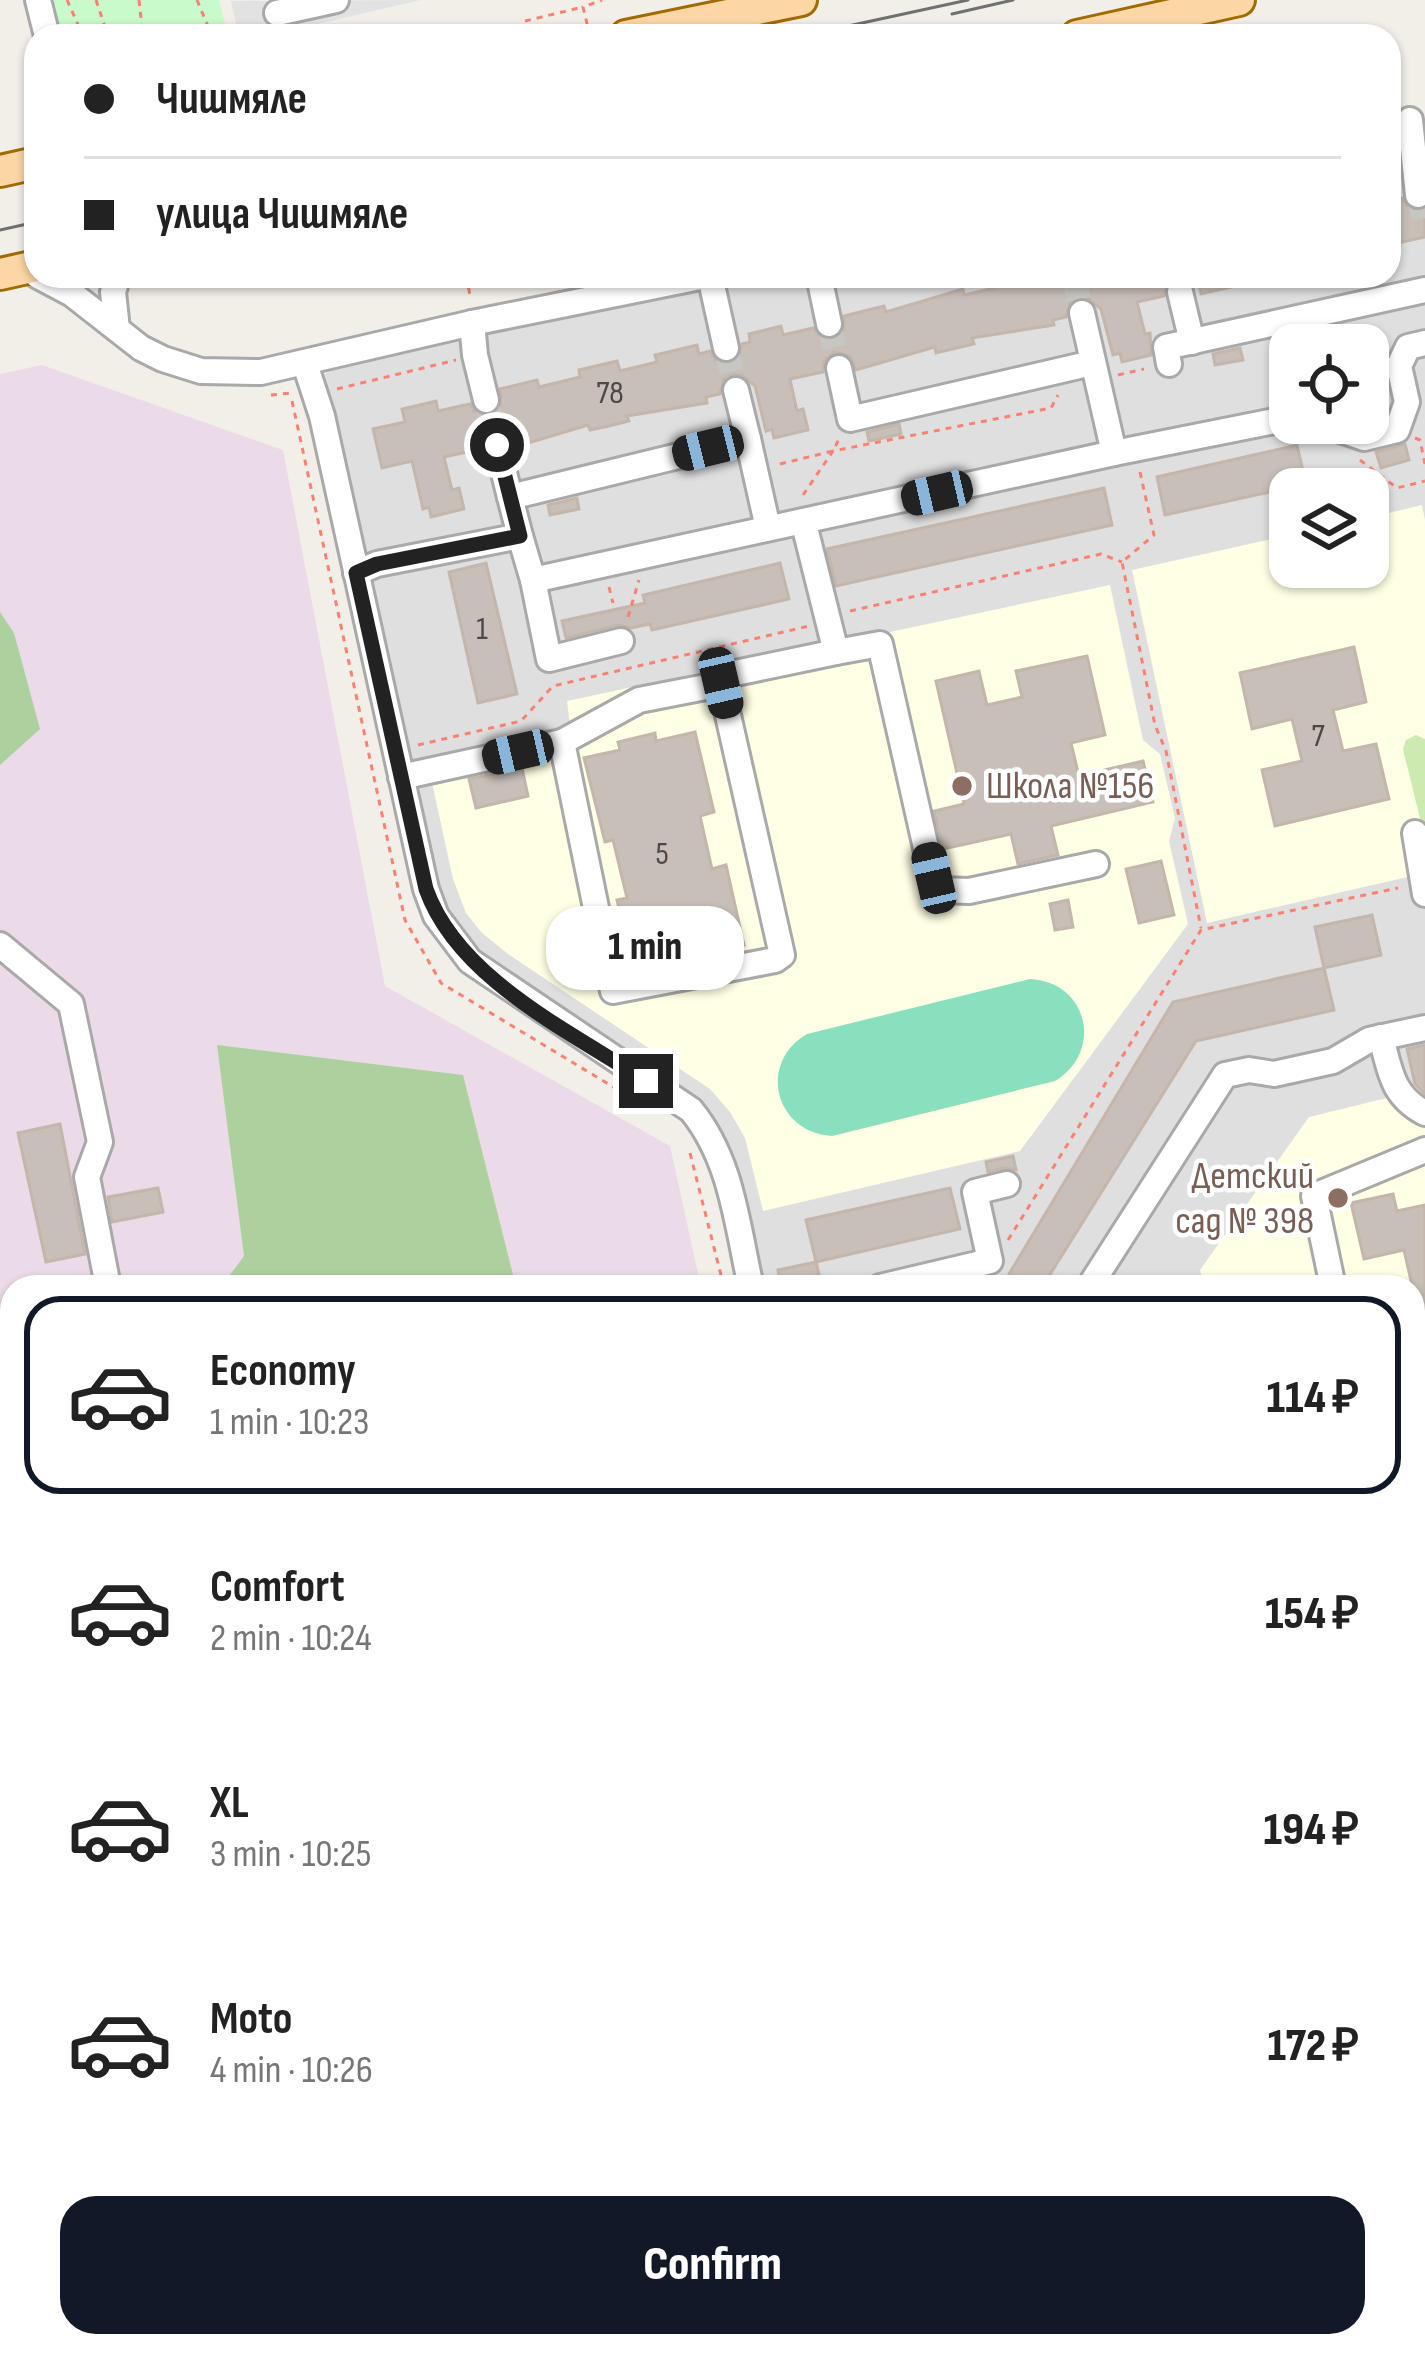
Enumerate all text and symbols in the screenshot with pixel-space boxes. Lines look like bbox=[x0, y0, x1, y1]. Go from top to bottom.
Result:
text: Чишмяле bbox=[156, 72, 307, 127]
text: улица Чишмяле bbox=[156, 187, 408, 242]
map controls bbox=[1269, 324, 1389, 588]
button: locate bbox=[1269, 324, 1389, 444]
house number: 78 bbox=[596, 373, 624, 413]
route start bbox=[470, 418, 524, 472]
car bbox=[669, 422, 747, 474]
car bbox=[898, 467, 976, 519]
button: layers bbox=[1269, 468, 1389, 588]
house number: 1 bbox=[476, 609, 488, 649]
car bbox=[695, 644, 747, 722]
house number: 7 bbox=[1311, 716, 1325, 756]
car bbox=[479, 726, 557, 778]
place label: Школа №156 bbox=[986, 763, 1154, 810]
marker: Школа №156 bbox=[949, 773, 975, 799]
house number: 5 bbox=[655, 834, 669, 874]
car bbox=[908, 839, 960, 917]
callout: 1 min bbox=[547, 907, 745, 991]
text: 1 min bbox=[608, 924, 682, 971]
route end bbox=[619, 1054, 673, 1108]
place label: Детский сад № 398 bbox=[1175, 1153, 1314, 1245]
marker: Детский сад № 398 bbox=[1325, 1185, 1351, 1211]
icon: car bbox=[66, 1341, 174, 1449]
text: Economy bbox=[210, 1344, 356, 1399]
text: 114 ₽ bbox=[1267, 1371, 1359, 1426]
text: 1 min · 10:23 bbox=[210, 1399, 369, 1446]
icon: car bbox=[66, 1557, 174, 1665]
text: Comfort bbox=[210, 1560, 345, 1615]
text: 154 ₽ bbox=[1265, 1587, 1359, 1642]
text: 2 min · 10:24 bbox=[210, 1615, 372, 1662]
icon: car bbox=[66, 1773, 174, 1881]
text: XL bbox=[210, 1776, 249, 1831]
text: 194 ₽ bbox=[1264, 1803, 1359, 1858]
text: 3 min · 10:25 bbox=[210, 1831, 371, 1878]
icon: car bbox=[66, 1989, 174, 2097]
text: Moto bbox=[210, 1992, 292, 2047]
text: 172 ₽ bbox=[1267, 2019, 1359, 2074]
text: 4 min · 10:26 bbox=[210, 2047, 373, 2094]
button: Confirm bbox=[60, 2196, 1365, 2334]

